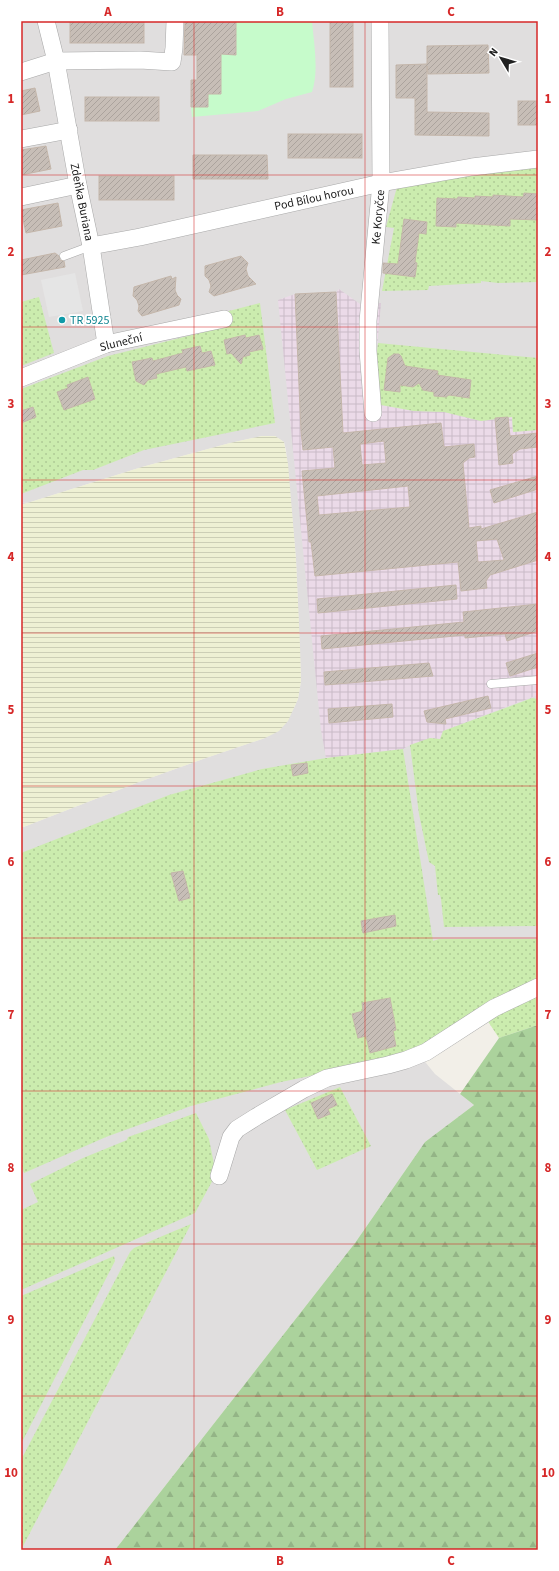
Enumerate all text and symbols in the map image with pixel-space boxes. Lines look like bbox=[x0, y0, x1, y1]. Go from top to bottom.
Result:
text: A bbox=[103, 3, 112, 21]
text: B bbox=[276, 3, 284, 21]
text: C bbox=[447, 3, 455, 21]
north arrow bbox=[481, 38, 521, 78]
text: N bbox=[485, 45, 502, 60]
text: 1 bbox=[8, 90, 15, 108]
text: 1 bbox=[545, 90, 552, 108]
street label: Zdeňka Buriana bbox=[66, 162, 97, 243]
street label: Pod Bílou horou bbox=[273, 182, 355, 215]
street label: Ke Koryčce bbox=[368, 189, 389, 245]
text: 2 bbox=[8, 243, 15, 261]
text: 2 bbox=[545, 243, 552, 261]
place label: TR 5925 bbox=[70, 312, 110, 329]
marker: TR 5925 bbox=[57, 315, 67, 325]
street label: Sluneční bbox=[98, 329, 145, 356]
text: 3 bbox=[8, 395, 15, 413]
text: 3 bbox=[545, 395, 552, 413]
text: 4 bbox=[8, 548, 15, 566]
text: 4 bbox=[545, 548, 552, 566]
text: 5 bbox=[8, 701, 15, 719]
text: 5 bbox=[545, 701, 552, 719]
text: 6 bbox=[8, 853, 15, 871]
text: 6 bbox=[545, 853, 552, 871]
text: 7 bbox=[8, 1006, 15, 1024]
text: 7 bbox=[545, 1006, 552, 1024]
text: 8 bbox=[8, 1159, 15, 1177]
text: 8 bbox=[545, 1159, 552, 1177]
text: 9 bbox=[8, 1311, 15, 1329]
text: 9 bbox=[545, 1311, 552, 1329]
text: 10 bbox=[4, 1464, 18, 1482]
text: 10 bbox=[541, 1464, 555, 1482]
text: A bbox=[103, 1552, 112, 1570]
text: B bbox=[276, 1552, 284, 1570]
text: C bbox=[447, 1552, 455, 1570]

